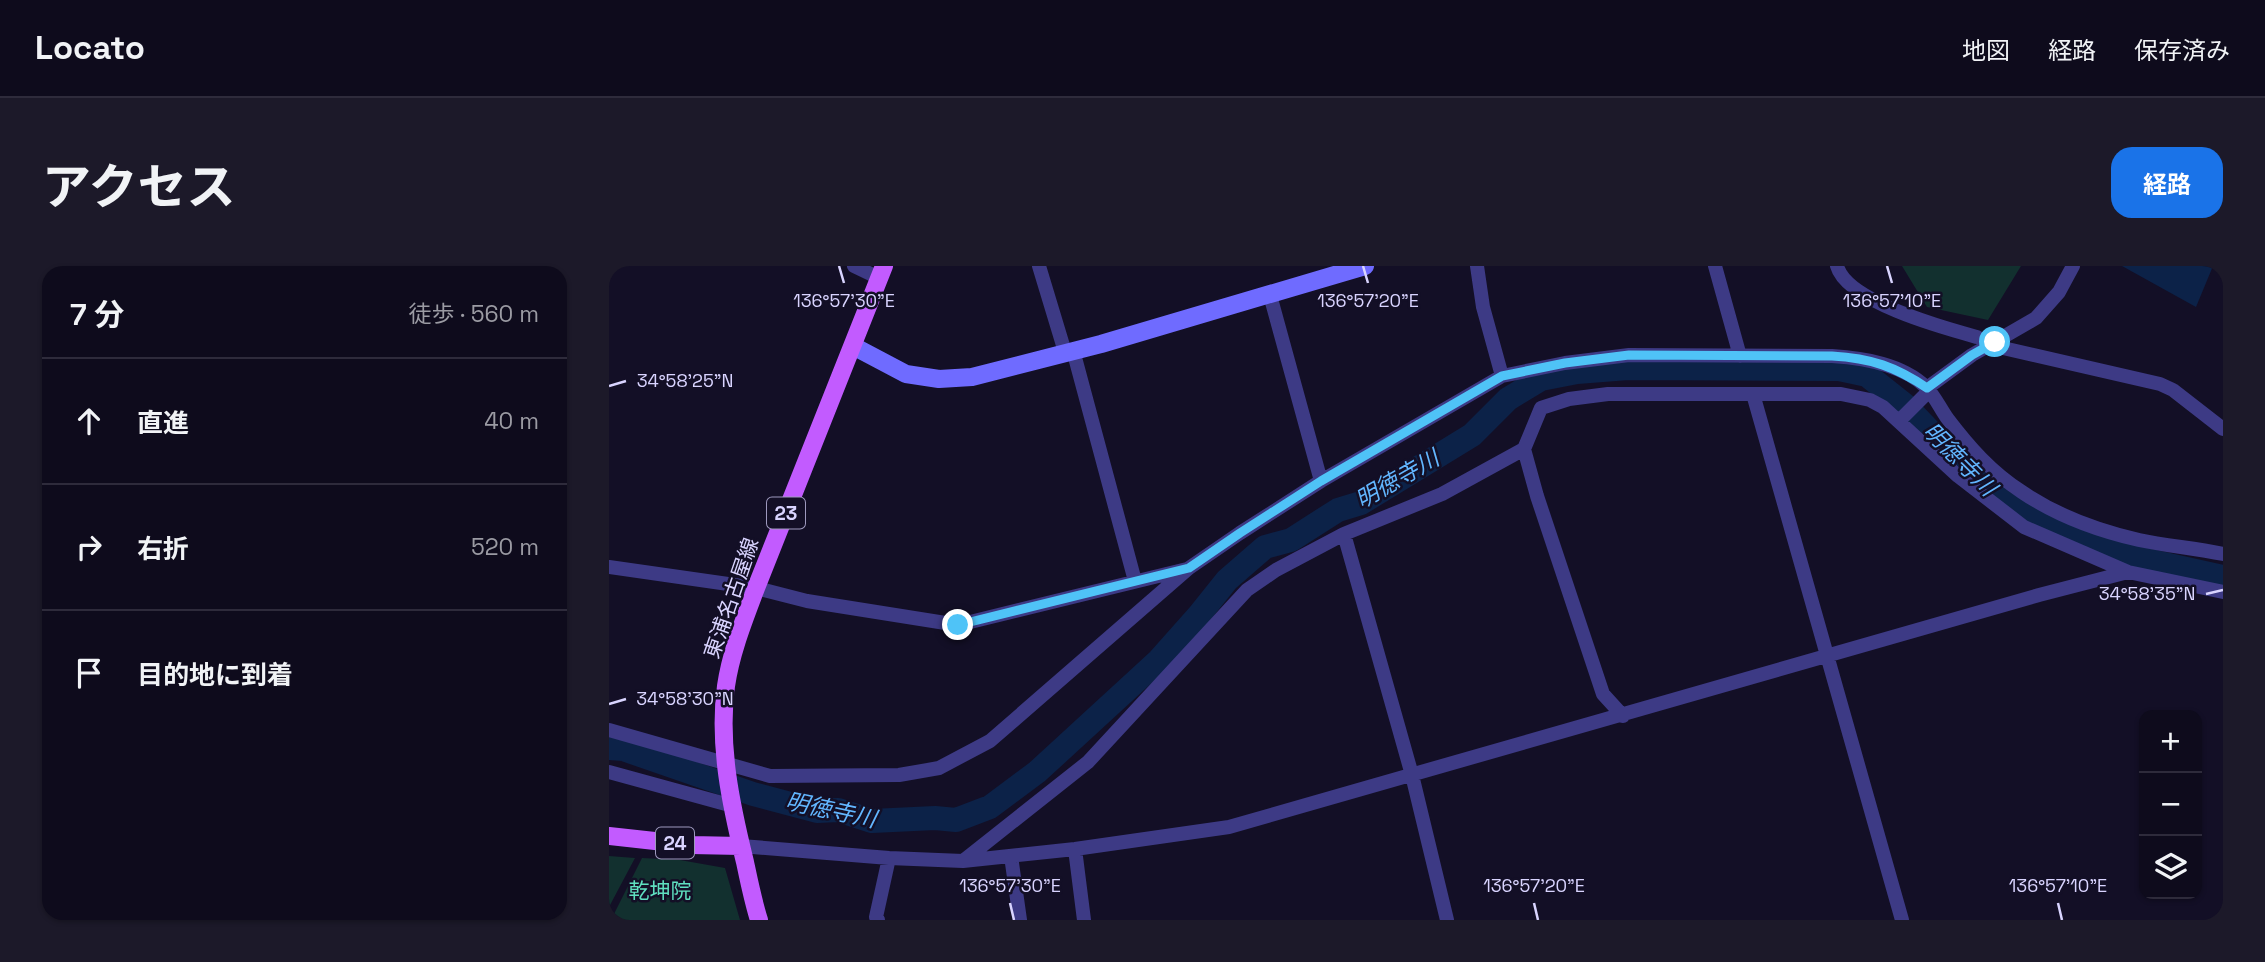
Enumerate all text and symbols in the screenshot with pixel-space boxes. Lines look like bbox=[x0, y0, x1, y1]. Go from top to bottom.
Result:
text: Locato bbox=[35, 27, 145, 69]
text: 地図 bbox=[1962, 35, 2010, 66]
text: 経路 bbox=[2048, 35, 2096, 66]
text: 保存済み bbox=[2134, 35, 2230, 66]
button: 経路 bbox=[2111, 147, 2223, 218]
text: アクセス bbox=[42, 156, 236, 218]
text: 136°57'30"E bbox=[793, 289, 895, 312]
text: 136°57'20"E bbox=[1317, 289, 1419, 312]
text: 136°57'10"E bbox=[1843, 289, 1941, 312]
text: 7 分 bbox=[70, 295, 124, 334]
text: 徒歩 · 560 m bbox=[409, 299, 539, 329]
route start bbox=[1979, 326, 2010, 357]
text: 34°58'25"N bbox=[637, 369, 733, 392]
icon: ahead bbox=[70, 402, 108, 440]
text: 直進 bbox=[137, 406, 189, 440]
text: 40 m bbox=[484, 406, 539, 436]
water label: 明徳寺川 bbox=[1917, 416, 2005, 504]
water label: 明徳寺川 bbox=[1350, 442, 1447, 515]
road number: 23 bbox=[767, 498, 805, 528]
icon: right bbox=[70, 528, 108, 566]
text: 右折 bbox=[137, 532, 189, 566]
text: 520 m bbox=[471, 532, 539, 562]
street label: 東浦名古屋線 bbox=[698, 534, 764, 662]
text: 34°58'35"N bbox=[2099, 582, 2195, 605]
route end bbox=[942, 609, 973, 640]
icon: arrive bbox=[70, 654, 108, 692]
text: 目的地に到着 bbox=[137, 658, 293, 692]
text: 34°58'30"N bbox=[636, 687, 734, 710]
map controls bbox=[2139, 710, 2202, 899]
button: + bbox=[2139, 710, 2202, 773]
button: − bbox=[2139, 773, 2202, 836]
water label: 明徳寺川 bbox=[783, 786, 882, 835]
road number: 24 bbox=[656, 828, 694, 858]
button: layers bbox=[2139, 836, 2202, 899]
text: 136°57'30"E bbox=[959, 874, 1061, 897]
text: 136°57'20"E bbox=[1483, 874, 1585, 897]
text: 136°57'10"E bbox=[2009, 874, 2107, 897]
park label: 乾坤院 bbox=[629, 877, 692, 904]

